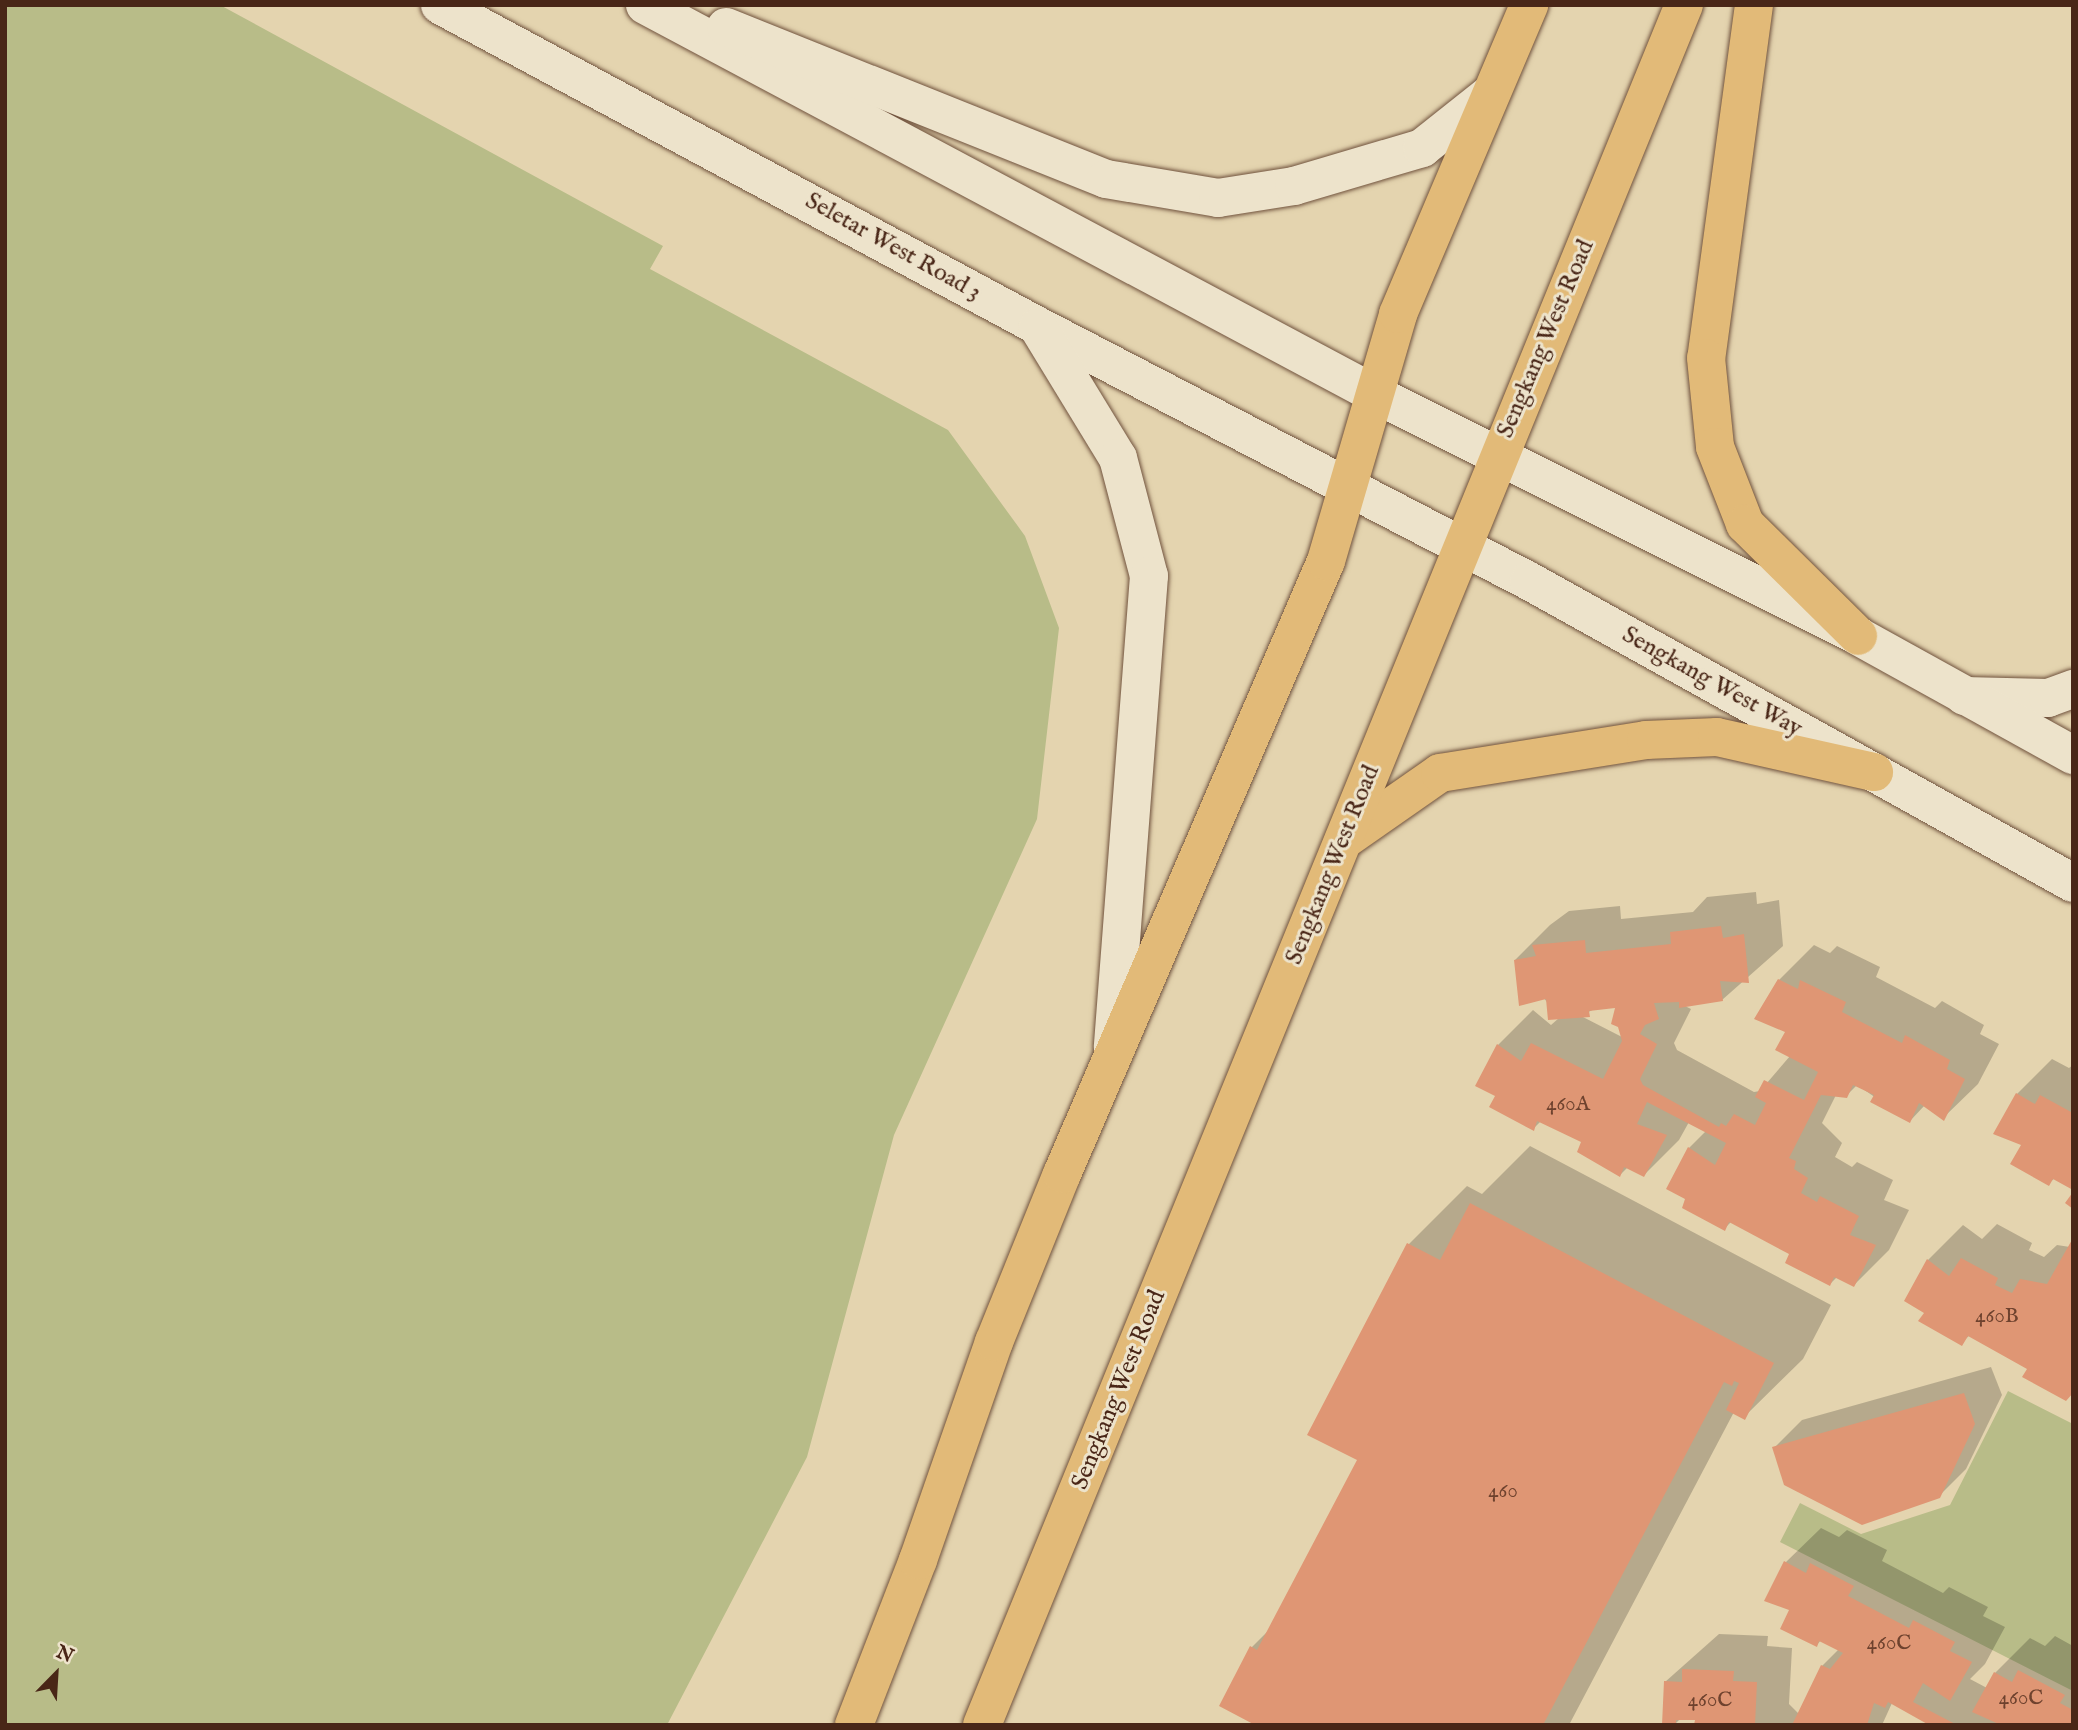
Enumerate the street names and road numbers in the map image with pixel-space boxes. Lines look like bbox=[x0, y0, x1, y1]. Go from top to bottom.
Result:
street label: Seletar West Road 3 bbox=[800, 187, 986, 307]
street label: Sengkang West Road bbox=[1491, 236, 1601, 442]
street label: Sengkang West Way bbox=[1617, 621, 1807, 743]
street label: Sengkang West Road bbox=[1280, 761, 1386, 969]
street label: Sengkang West Road bbox=[1066, 1286, 1172, 1494]

